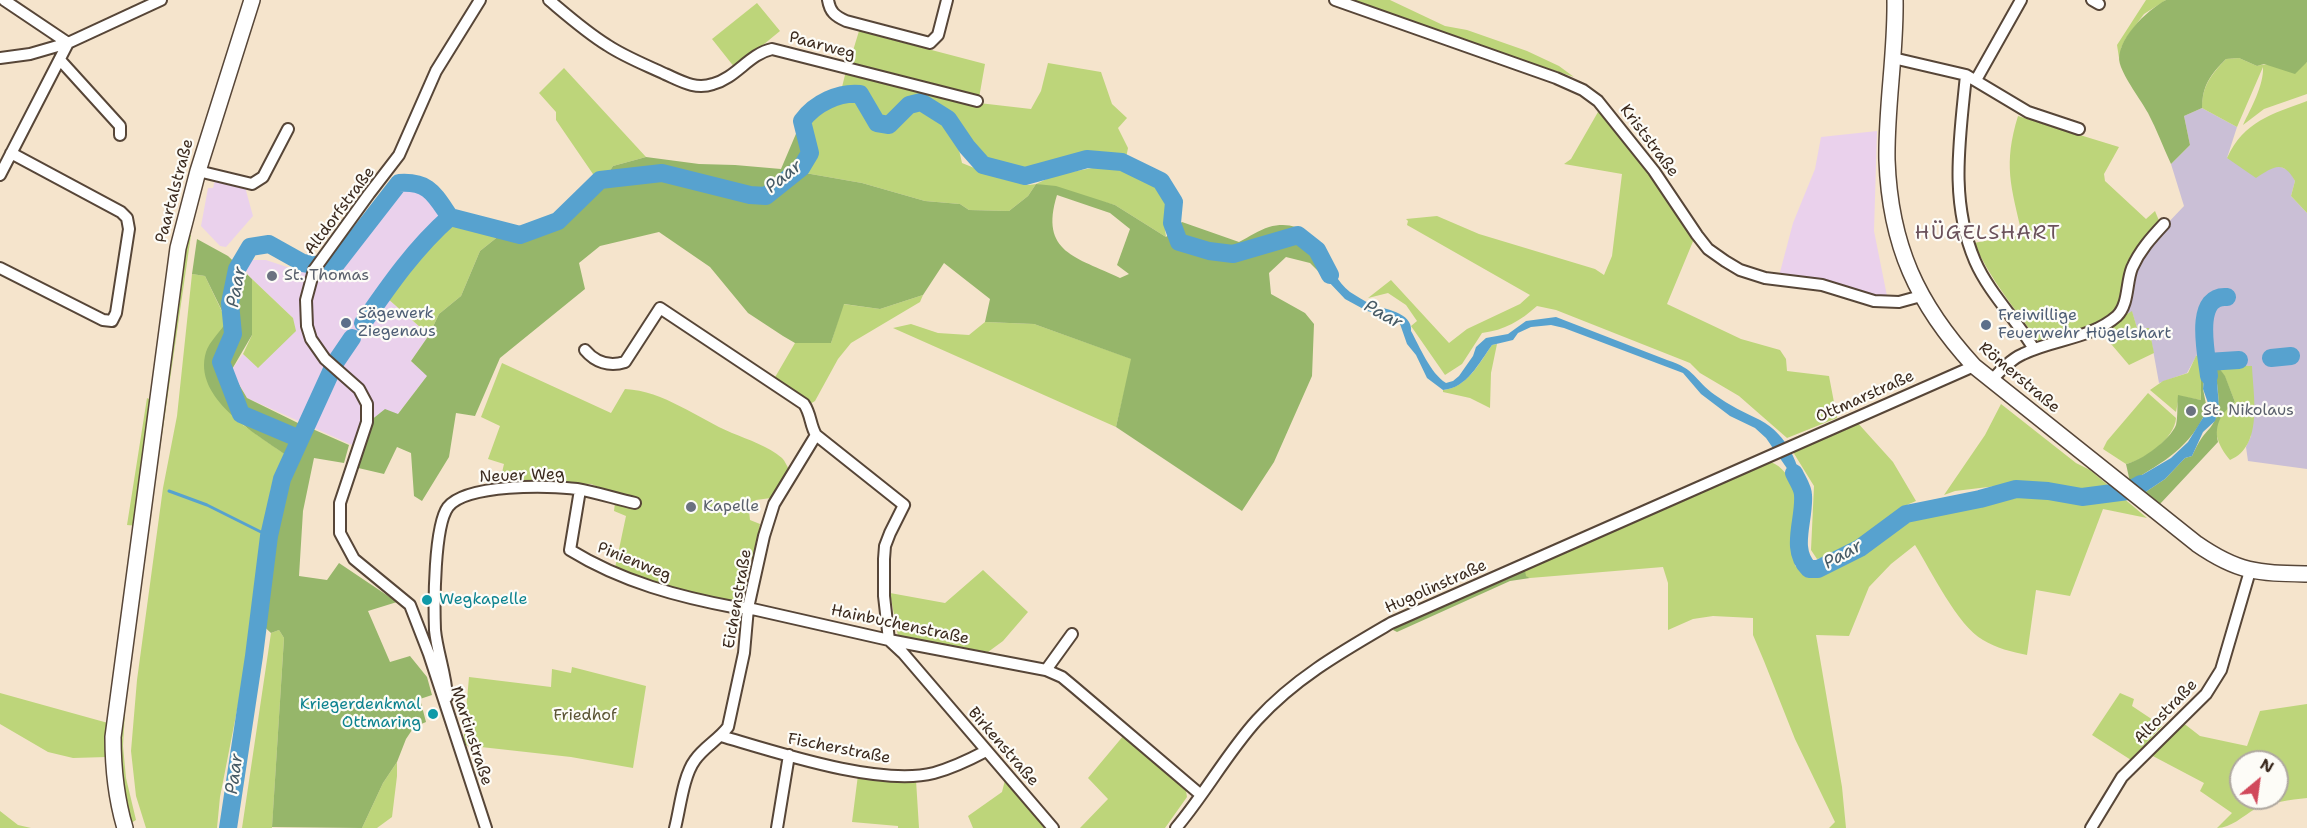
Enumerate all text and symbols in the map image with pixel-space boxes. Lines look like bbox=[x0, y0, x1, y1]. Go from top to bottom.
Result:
street label: Paarweg bbox=[787, 28, 857, 64]
street label: Kriststraße bbox=[1615, 101, 1683, 181]
street label: Paartalstraße bbox=[152, 137, 198, 245]
water label: Paar bbox=[761, 156, 807, 198]
street label: Altdorfstraße bbox=[301, 163, 379, 259]
district label: HÜGELSHART bbox=[1915, 222, 2061, 246]
water label: Paar bbox=[223, 265, 251, 309]
place label: St. Thomas bbox=[284, 266, 369, 286]
marker: St. Thomas bbox=[265, 269, 279, 283]
water label: Paar bbox=[1360, 296, 1406, 334]
place label: Sägewerk Ziegenaus bbox=[358, 304, 436, 342]
place label: Freiwillige Feuerwehr Hügelshart bbox=[1998, 306, 2171, 344]
marker: Sägewerk Ziegenaus bbox=[339, 316, 353, 330]
marker: Freiwillige Feuerwehr Hügelshart bbox=[1979, 318, 1993, 332]
street label: Römerstraße bbox=[1974, 338, 2064, 418]
street label: Ottmarstraße bbox=[1813, 367, 1917, 427]
place label: St. Nikolaus bbox=[2203, 401, 2294, 421]
marker: St. Nikolaus bbox=[2184, 404, 2198, 418]
street label: Neuer Weg bbox=[479, 465, 565, 487]
place label: Kapelle bbox=[703, 497, 759, 517]
marker: Kapelle bbox=[684, 500, 698, 514]
water label: Paar bbox=[1820, 536, 1866, 574]
street label: Pinienweg bbox=[594, 538, 674, 586]
street label: Eichenstraße bbox=[720, 548, 756, 650]
street label: Hugolinstraße bbox=[1382, 556, 1490, 618]
place label: Wegkapelle bbox=[439, 590, 527, 610]
marker: Wegkapelle bbox=[420, 593, 434, 607]
street label: Hainbuchenstraße bbox=[829, 601, 971, 649]
street label: Altostraße bbox=[2130, 676, 2202, 748]
street label: Martinstraße bbox=[446, 684, 496, 788]
place label: Kriegerdenkmal Ottmaring bbox=[300, 695, 421, 733]
street label: Birkenstraße bbox=[963, 704, 1043, 790]
park label: Friedhof bbox=[553, 706, 617, 726]
marker: Kriegerdenkmal Ottmaring bbox=[426, 707, 440, 721]
street label: Fischerstraße bbox=[786, 730, 892, 768]
north arrow bbox=[2229, 750, 2289, 810]
water label: Paar bbox=[221, 752, 249, 796]
text: N bbox=[2256, 753, 2278, 778]

